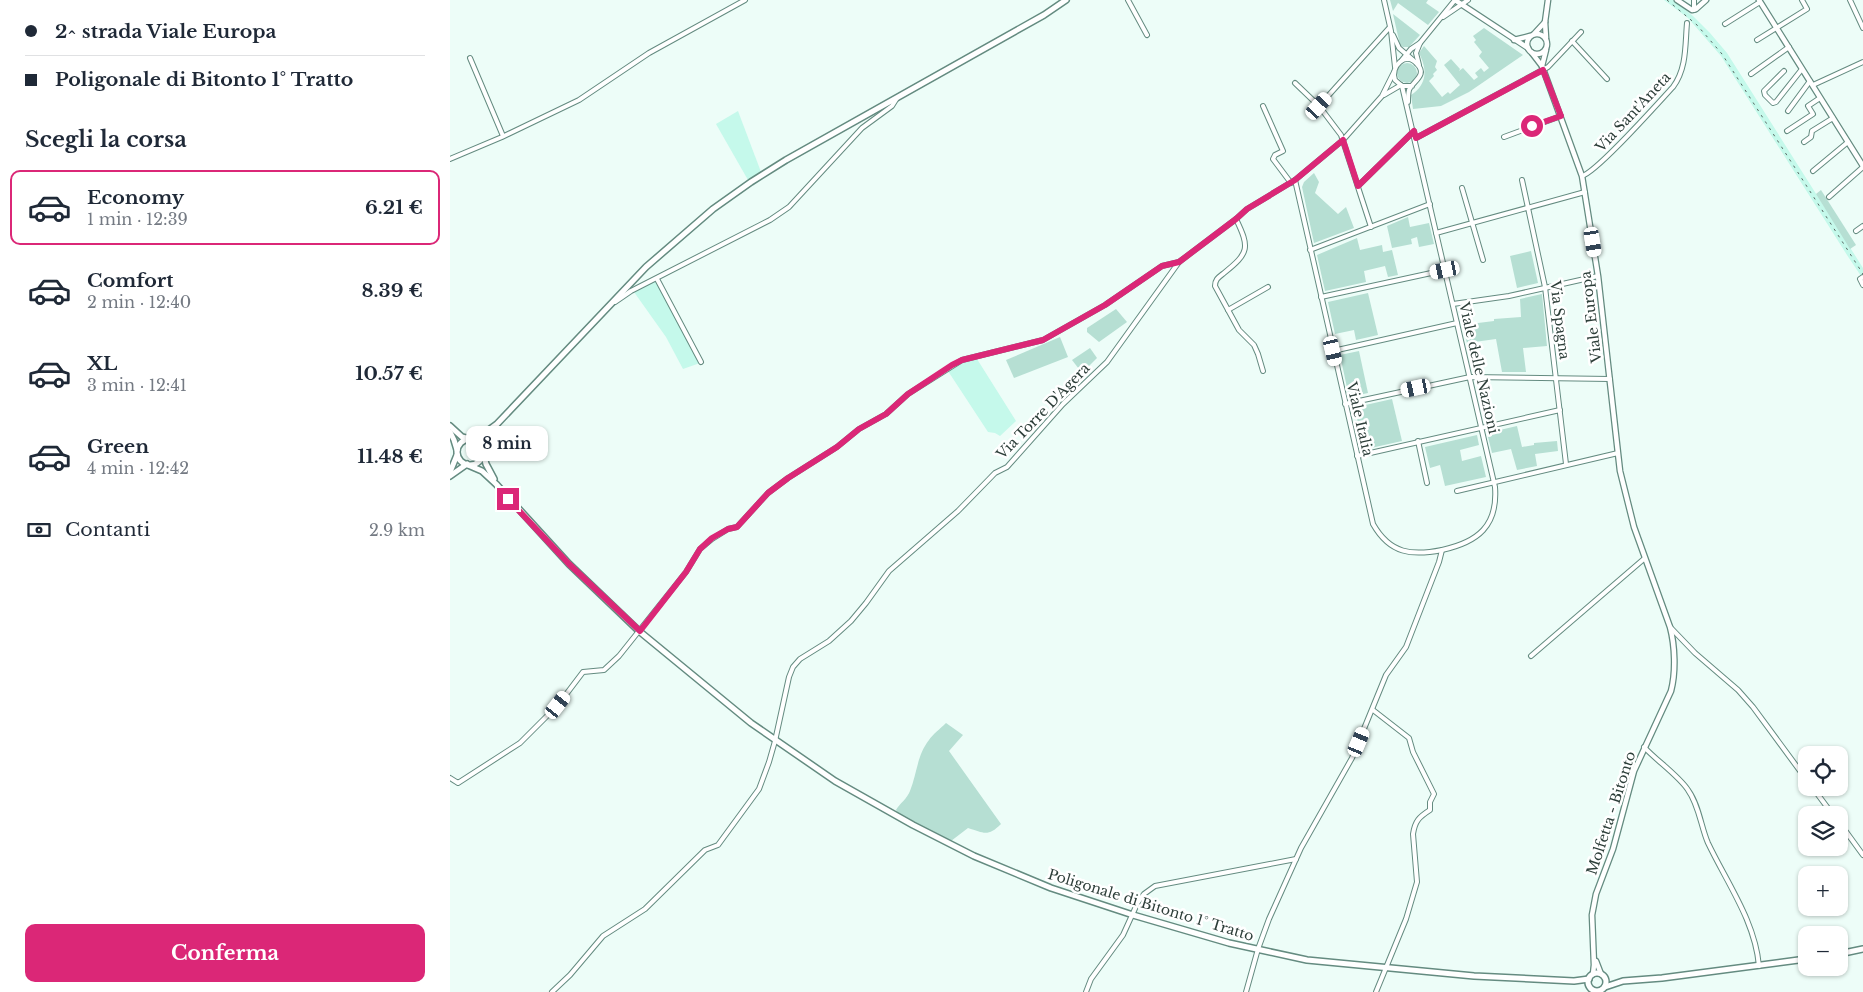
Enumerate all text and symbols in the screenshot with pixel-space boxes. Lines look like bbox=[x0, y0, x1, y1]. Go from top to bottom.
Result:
text: 2^ strada Viale Europa bbox=[55, 20, 276, 43]
text: Poligonale di Bitonto 1° Tratto bbox=[55, 68, 353, 91]
street label: Via Sant'Aneta bbox=[1591, 68, 1675, 156]
car bbox=[1303, 90, 1334, 122]
route start bbox=[1521, 115, 1543, 137]
text: Scegli la corsa bbox=[25, 126, 187, 153]
icon: car bbox=[27, 185, 72, 230]
text: Economy bbox=[87, 186, 184, 209]
text: 6.21 € bbox=[365, 196, 423, 219]
text: 1 min · 12:39 bbox=[87, 209, 188, 229]
car bbox=[1583, 226, 1602, 258]
car bbox=[1428, 260, 1461, 280]
icon: car bbox=[27, 268, 72, 313]
text: Comfort bbox=[87, 269, 174, 292]
street label: Viale Europa bbox=[1576, 270, 1606, 365]
text: 8.39 € bbox=[362, 279, 423, 302]
street label: Via Spagna bbox=[1546, 279, 1574, 361]
text: 2 min · 12:40 bbox=[87, 292, 191, 312]
street label: Viale delle Nazioni bbox=[1455, 299, 1503, 436]
car bbox=[1322, 335, 1343, 367]
icon: car bbox=[27, 351, 72, 396]
text: XL bbox=[87, 352, 117, 375]
street label: Via Torre D'Agera bbox=[992, 359, 1094, 464]
text: 10.57 € bbox=[355, 362, 423, 385]
text: 3 min · 12:41 bbox=[87, 375, 187, 395]
car bbox=[1399, 378, 1432, 398]
street label: Viale Italia bbox=[1342, 379, 1377, 458]
callout: 8 min bbox=[467, 426, 549, 462]
text: 8 min bbox=[482, 433, 532, 453]
icon: car bbox=[27, 434, 72, 479]
text: Green bbox=[87, 435, 149, 458]
text: 11.48 € bbox=[357, 445, 423, 468]
text: 4 min · 12:42 bbox=[87, 458, 189, 478]
route end bbox=[497, 488, 519, 510]
icon: cash bbox=[25, 516, 53, 544]
text: Contanti bbox=[65, 518, 150, 541]
text: 2.9 km bbox=[369, 520, 425, 540]
car bbox=[542, 689, 573, 721]
car bbox=[1346, 725, 1371, 759]
map controls bbox=[1798, 746, 1848, 976]
button: locate bbox=[1798, 746, 1848, 796]
street label: Molfetta - Bitonto bbox=[1583, 749, 1639, 877]
button: layers bbox=[1798, 806, 1848, 856]
street label: Poligonale di Bitonto 1° Tratto bbox=[1046, 865, 1256, 945]
button: + bbox=[1798, 866, 1848, 916]
button: Conferma bbox=[25, 924, 425, 982]
button: − bbox=[1798, 926, 1848, 976]

